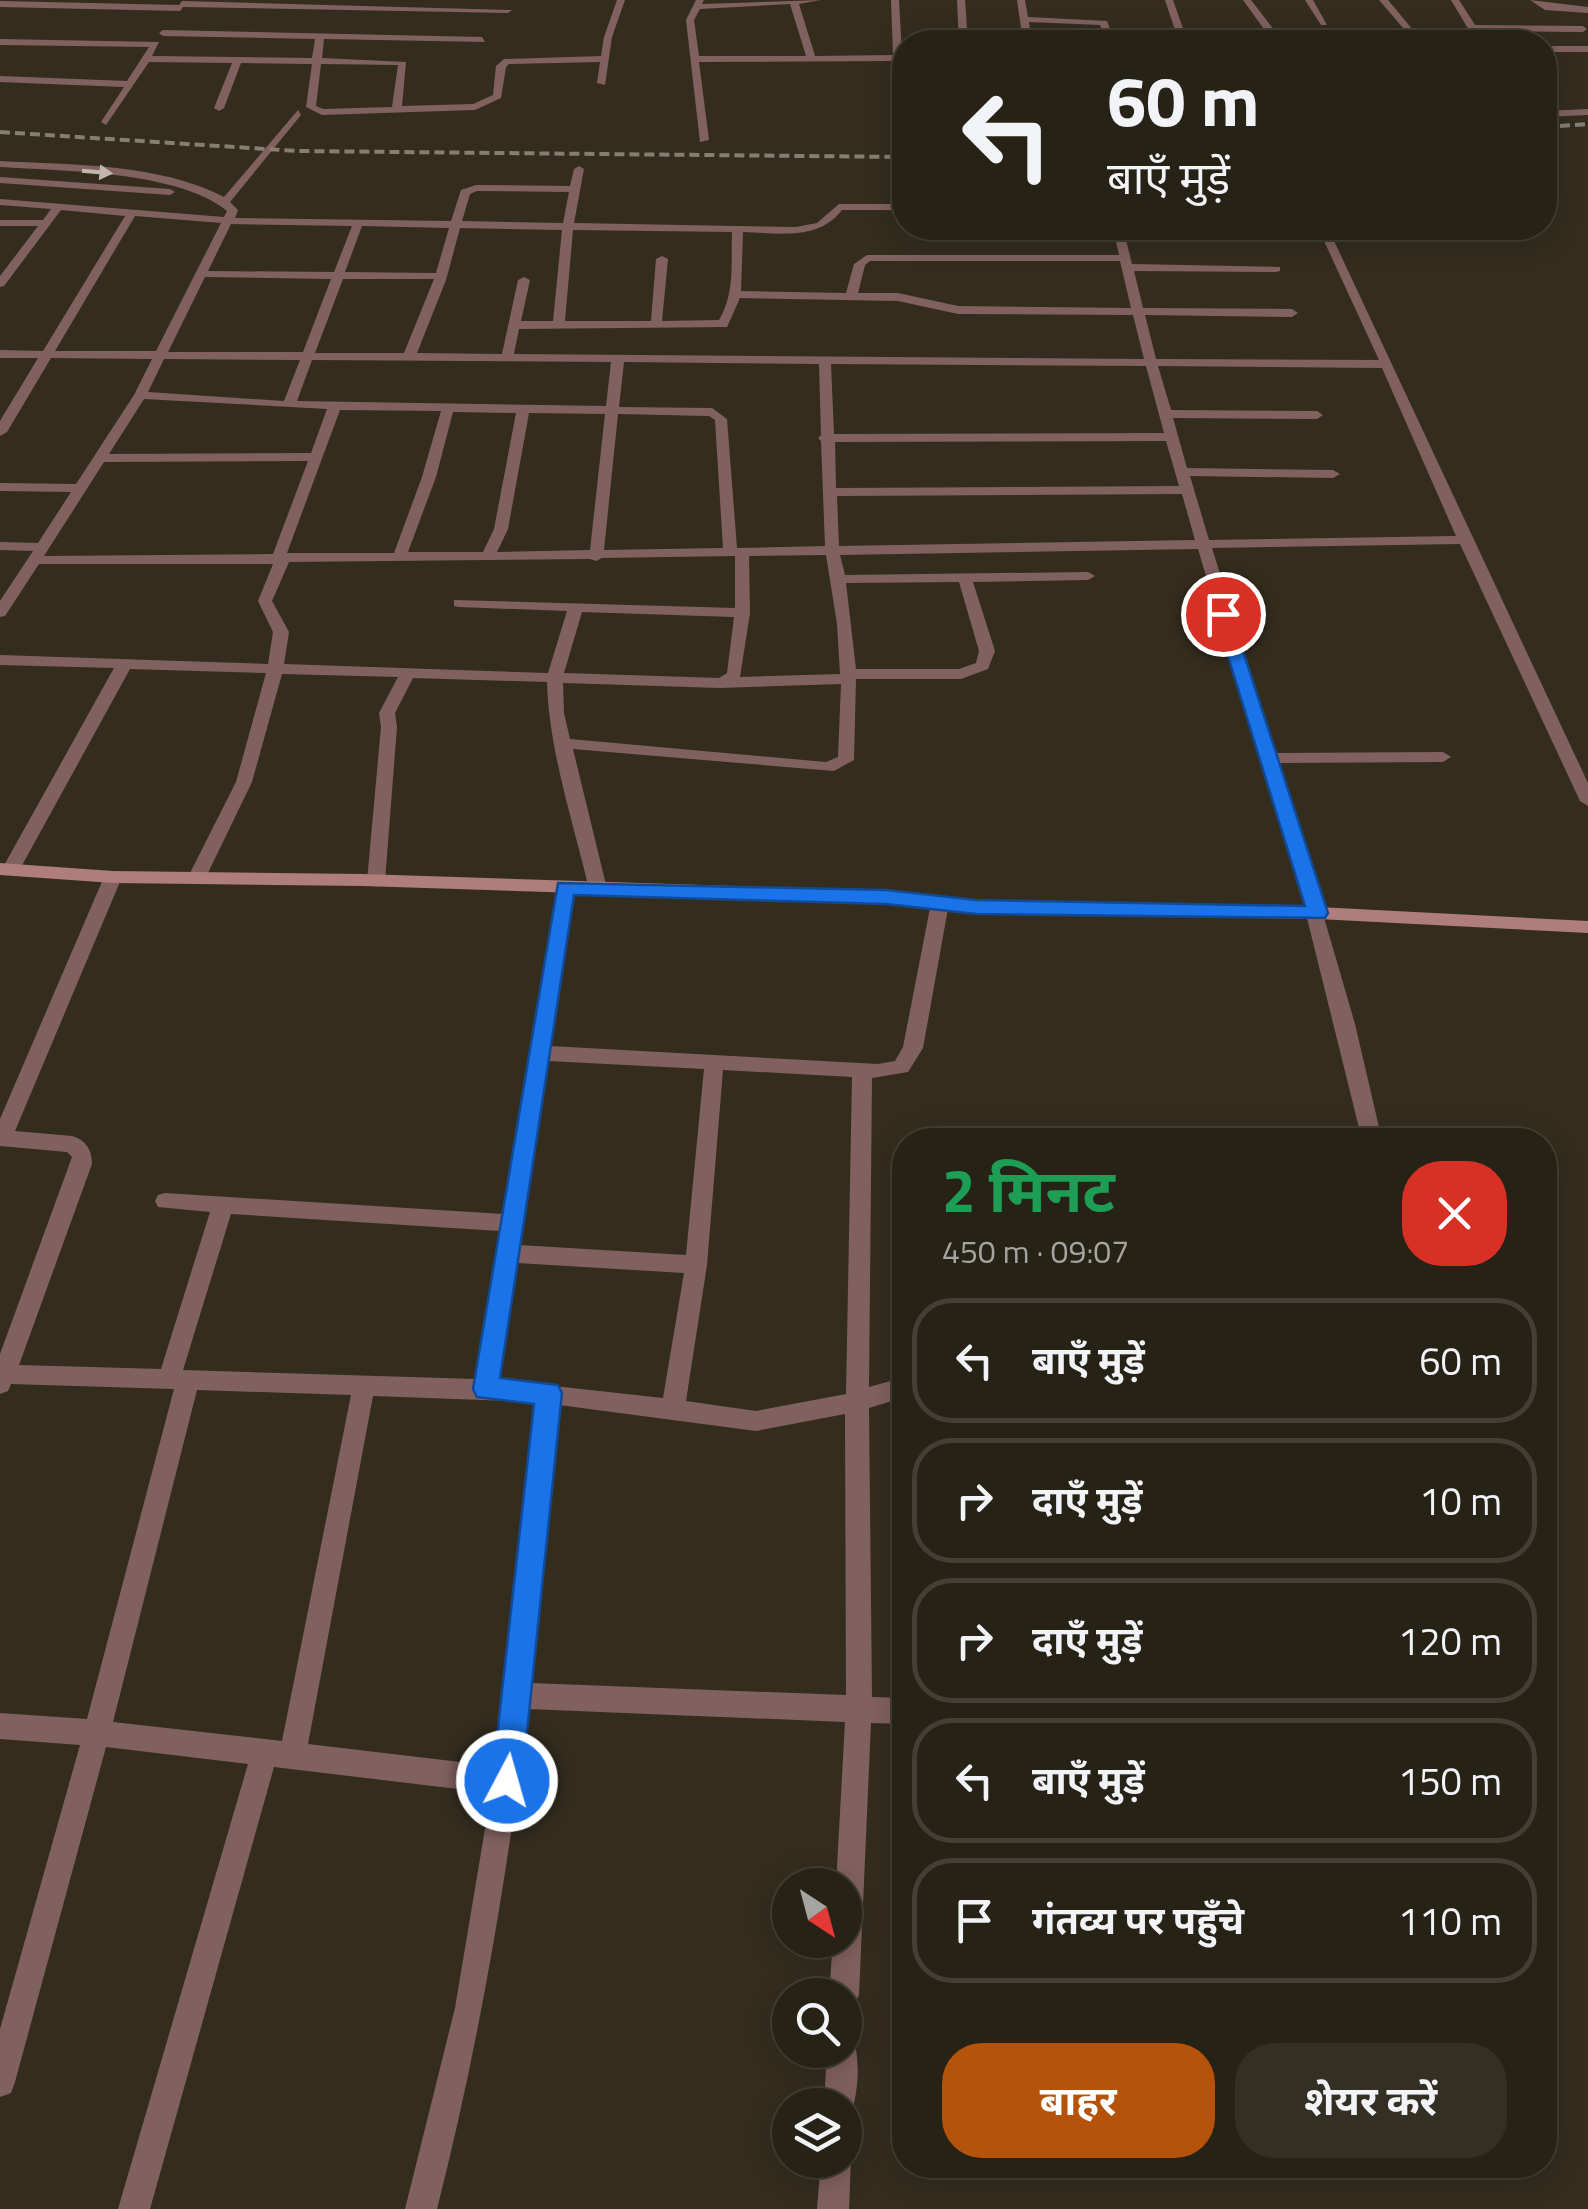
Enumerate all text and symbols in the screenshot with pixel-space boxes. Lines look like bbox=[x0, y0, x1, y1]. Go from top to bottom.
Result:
text: 60 m bbox=[1107, 47, 1260, 153]
icon: left bbox=[942, 70, 1072, 200]
text: बाएँ मुड़ें bbox=[1107, 143, 1230, 211]
one-way arrow bbox=[82, 164, 114, 180]
pin bbox=[1181, 572, 1266, 657]
icon: arrive bbox=[1196, 587, 1251, 642]
text: 2 मिनट bbox=[942, 1144, 1115, 1235]
button: close bbox=[1402, 1161, 1507, 1266]
text: 450 m · 09:07 bbox=[942, 1227, 1129, 1275]
text: बाएँ मुड़ें bbox=[1032, 1331, 1145, 1389]
text: 60 m bbox=[1419, 1332, 1502, 1390]
icon: left bbox=[947, 1333, 1002, 1388]
text: दाएँ मुड़ें bbox=[1032, 1471, 1142, 1529]
text: 10 m bbox=[1419, 1472, 1502, 1530]
icon: right bbox=[947, 1473, 1002, 1528]
text: दाएँ मुड़ें bbox=[1032, 1611, 1142, 1669]
text: 120 m bbox=[1398, 1612, 1502, 1670]
icon: right bbox=[947, 1613, 1002, 1668]
position arrow bbox=[455, 1729, 559, 1833]
text: बाएँ मुड़ें bbox=[1032, 1751, 1145, 1809]
text: 150 m bbox=[1398, 1752, 1502, 1810]
icon: left bbox=[947, 1753, 1002, 1808]
north arrow bbox=[772, 1868, 862, 1958]
map controls bbox=[772, 1868, 862, 2178]
text: गंतव्य पर पहुँचे bbox=[1032, 1891, 1244, 1949]
text: 110 m bbox=[1398, 1892, 1502, 1950]
icon: arrive bbox=[947, 1893, 1002, 1948]
button: search bbox=[772, 1978, 862, 2068]
button: बाहर bbox=[942, 2043, 1215, 2158]
button: शेयर करें bbox=[1235, 2043, 1507, 2158]
button: layers bbox=[772, 2088, 862, 2178]

